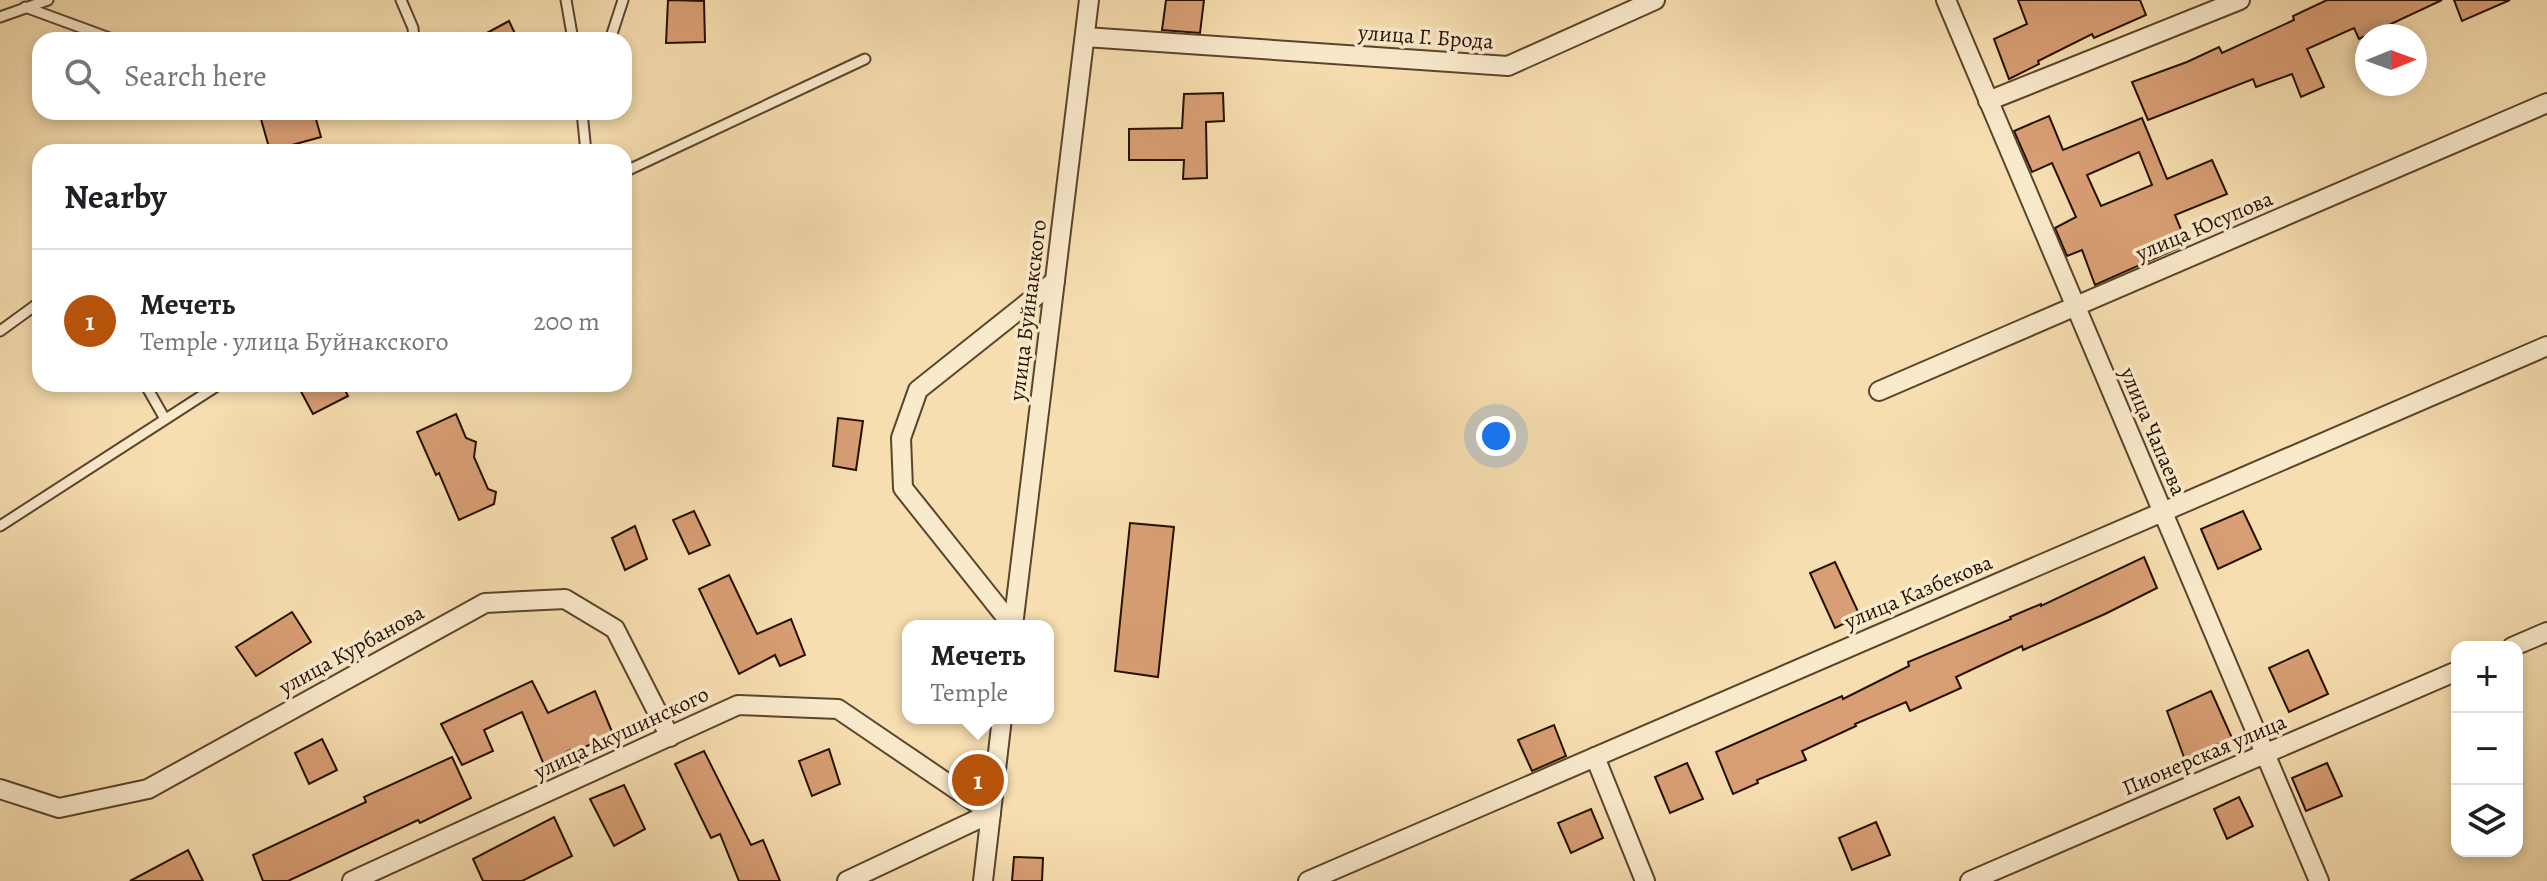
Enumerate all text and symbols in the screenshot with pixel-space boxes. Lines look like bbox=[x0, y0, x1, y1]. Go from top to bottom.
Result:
street label: улица Г. Брода bbox=[1356, 17, 1495, 57]
north arrow bbox=[2355, 24, 2427, 96]
search box bbox=[32, 32, 632, 120]
icon: search bbox=[60, 54, 104, 98]
text: Search here bbox=[124, 56, 267, 96]
text: Nearby bbox=[64, 173, 167, 220]
street label: улица Юсупова bbox=[2130, 183, 2278, 269]
street label: улица Буйнакского bbox=[1002, 218, 1054, 403]
text: Мечеть bbox=[140, 284, 235, 324]
text: 1 bbox=[85, 304, 95, 339]
text: 200 m bbox=[533, 304, 600, 339]
text: Temple · улица Буйнакского bbox=[140, 324, 449, 359]
street label: улица Чапаева bbox=[2112, 362, 2194, 501]
your location bbox=[1476, 416, 1516, 456]
street label: улица Казбекова bbox=[1839, 547, 1998, 637]
street label: улица Курбанова bbox=[273, 597, 430, 703]
popup bbox=[902, 620, 1054, 724]
text: Мечеть bbox=[930, 635, 1026, 675]
map controls bbox=[2451, 641, 2523, 857]
button: + bbox=[2451, 641, 2523, 713]
text: Temple bbox=[930, 675, 1008, 710]
street label: улица Акушинского bbox=[528, 679, 714, 787]
street label: Пионерская улица bbox=[2118, 706, 2292, 803]
button: − bbox=[2451, 713, 2523, 785]
pin: 1 bbox=[952, 750, 1004, 810]
button: layers bbox=[2451, 785, 2523, 857]

